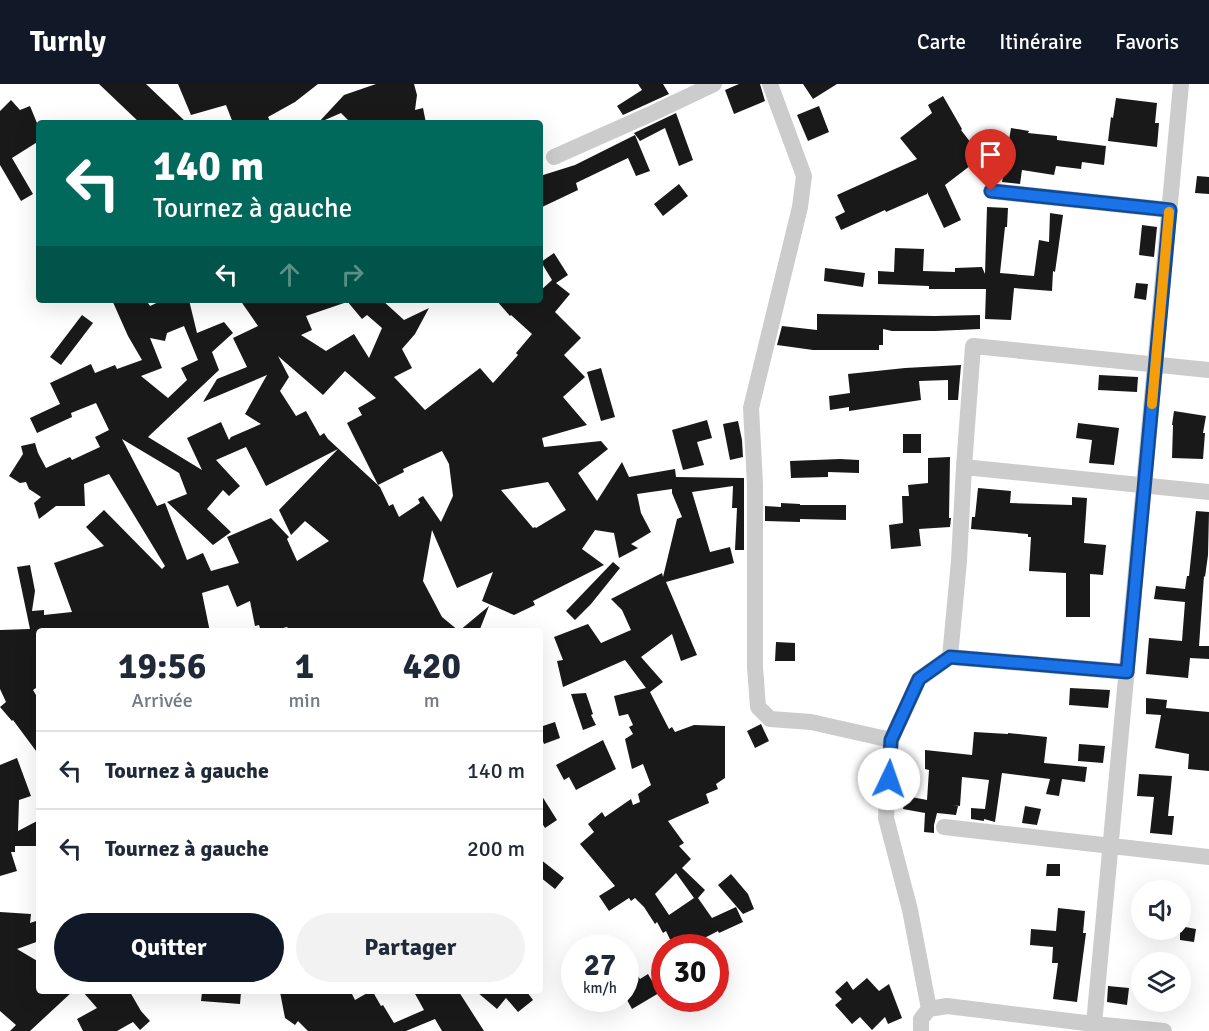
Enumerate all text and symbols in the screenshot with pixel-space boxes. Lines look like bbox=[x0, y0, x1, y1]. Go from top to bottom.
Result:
text: Turnly bbox=[30, 25, 106, 59]
text: Carte bbox=[917, 29, 966, 55]
text: Itinéraire bbox=[999, 29, 1082, 55]
text: Favoris bbox=[1115, 29, 1179, 55]
pin bbox=[965, 129, 1016, 191]
icon: arrive bbox=[974, 138, 1007, 171]
text: 140 m bbox=[153, 141, 264, 192]
icon: left bbox=[54, 144, 132, 222]
text: Tournez à gauche bbox=[153, 192, 352, 225]
icon: left bbox=[210, 258, 243, 291]
icon: ahead bbox=[273, 258, 306, 291]
icon: right bbox=[336, 258, 369, 291]
text: 19:56 bbox=[118, 644, 206, 689]
text: 1 bbox=[295, 644, 314, 689]
text: 420 bbox=[403, 644, 461, 689]
text: Arrivée bbox=[132, 688, 193, 713]
text: min bbox=[288, 688, 321, 713]
text: m bbox=[424, 688, 440, 713]
position arrow bbox=[857, 747, 921, 811]
icon: left bbox=[54, 754, 87, 787]
text: Tournez à gauche bbox=[105, 757, 269, 784]
text: 140 m bbox=[467, 757, 525, 784]
icon: left bbox=[54, 832, 87, 865]
text: Tournez à gauche bbox=[105, 835, 269, 862]
text: 200 m bbox=[467, 835, 525, 862]
map controls bbox=[1131, 880, 1191, 1012]
button: sound bbox=[1131, 880, 1191, 940]
button: Quitter bbox=[54, 913, 284, 982]
button: Partager bbox=[296, 913, 525, 982]
speed limit sign: 30 bbox=[651, 934, 729, 1012]
text: 27 bbox=[584, 947, 616, 984]
button: layers bbox=[1131, 952, 1191, 1012]
text: km/h bbox=[583, 979, 617, 997]

